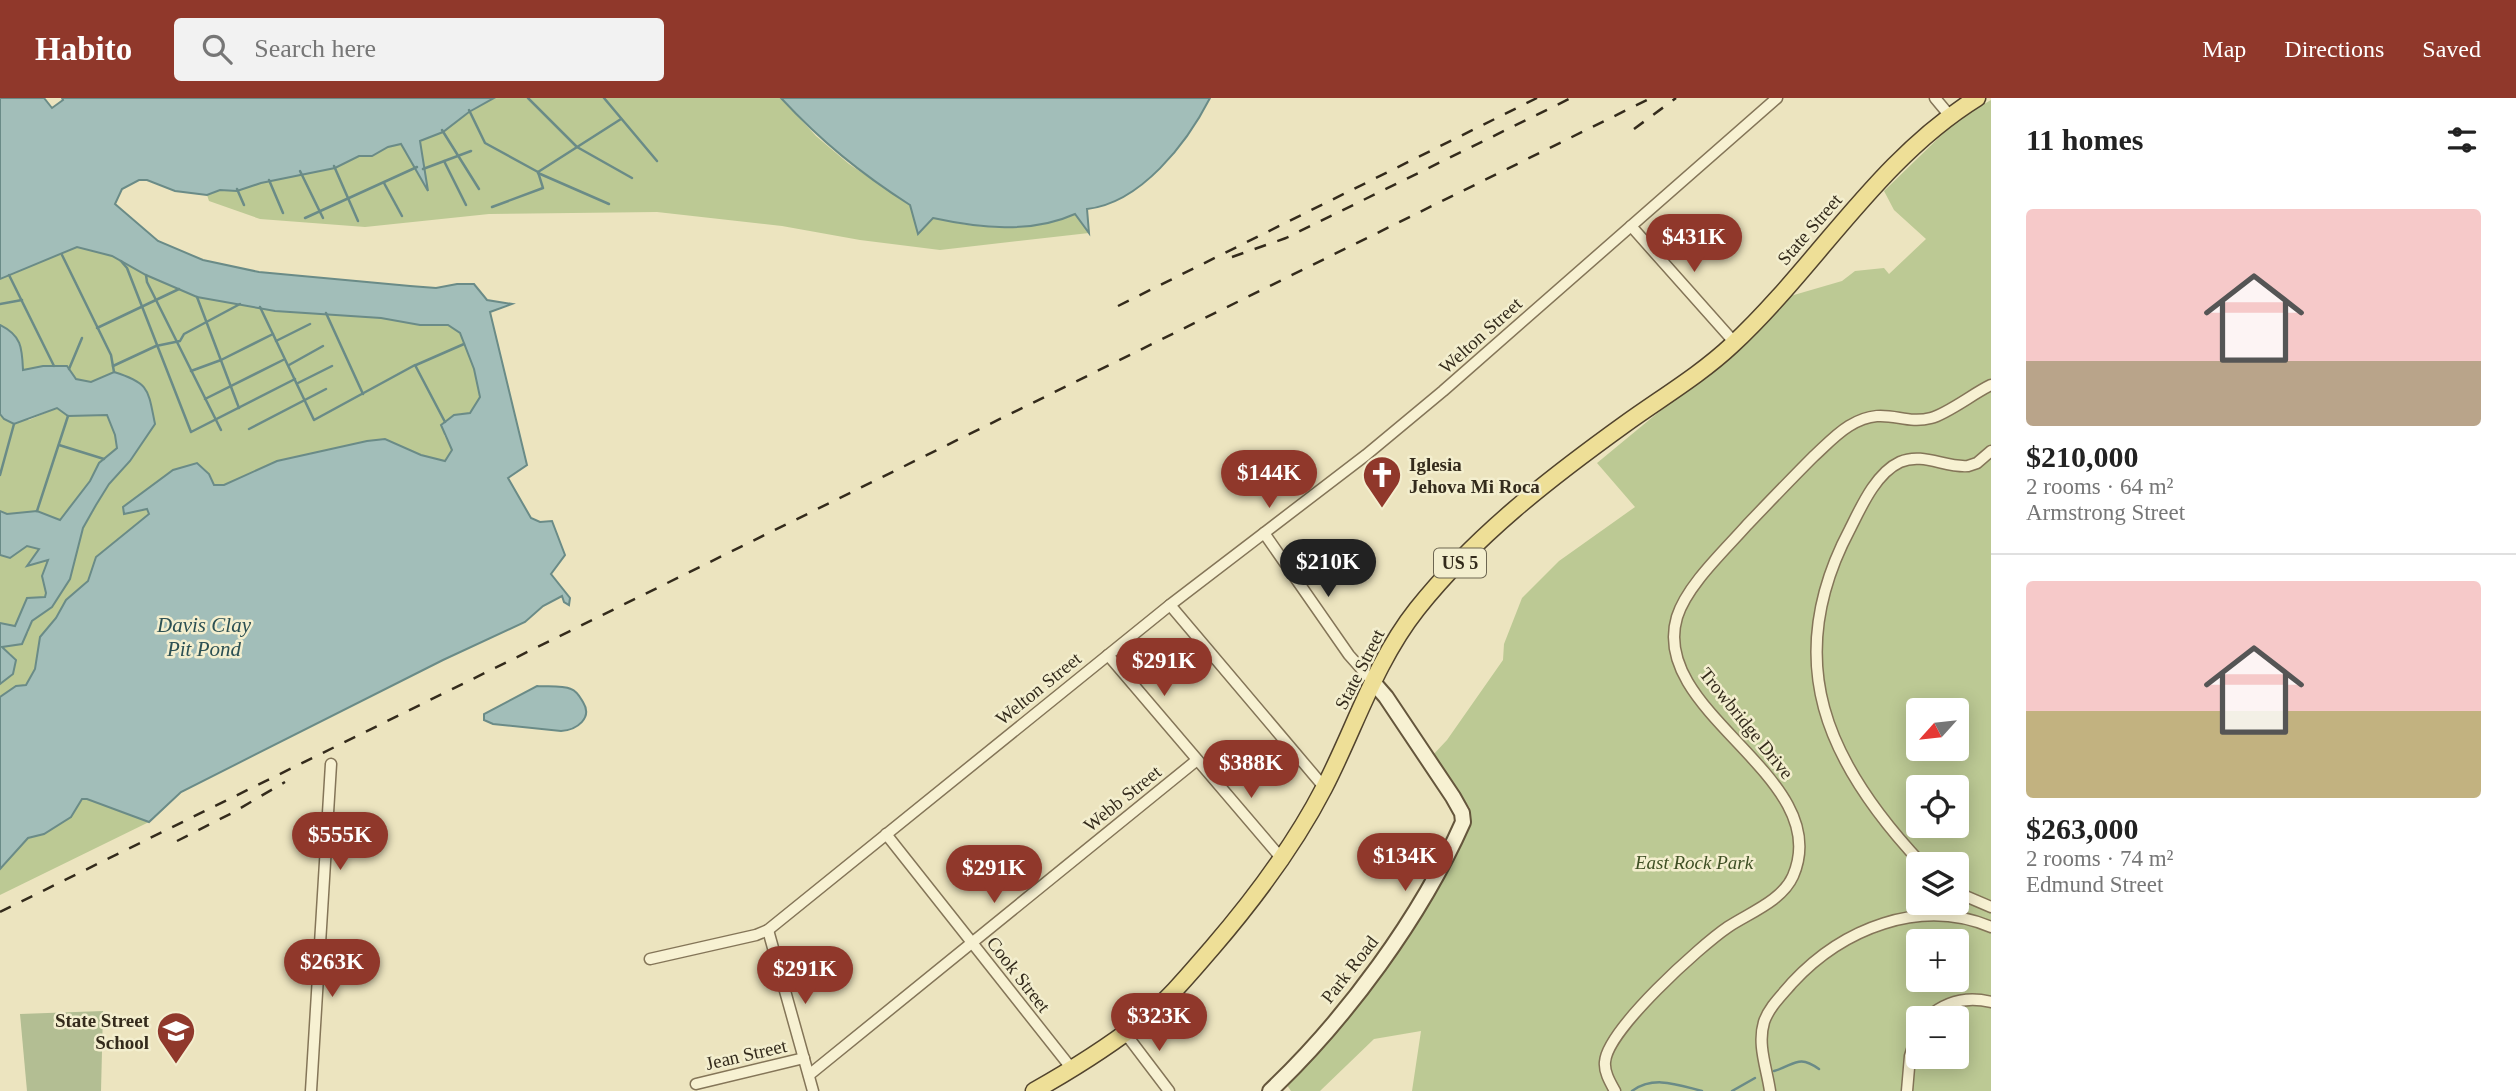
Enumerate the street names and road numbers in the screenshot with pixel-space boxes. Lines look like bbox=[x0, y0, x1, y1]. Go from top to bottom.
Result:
street label: State Street bbox=[1773, 189, 1846, 269]
street label: Welton Street bbox=[1435, 292, 1526, 378]
road number: US 5 bbox=[1434, 548, 1486, 578]
street label: State Street bbox=[1330, 625, 1389, 713]
street label: Welton Street bbox=[991, 647, 1086, 729]
street label: Trowbridge Drive bbox=[1695, 663, 1798, 783]
street label: Webb Street bbox=[1080, 761, 1166, 836]
street label: Park Road bbox=[1317, 931, 1383, 1007]
street label: Cook Street bbox=[983, 932, 1055, 1017]
street label: Jean Street bbox=[703, 1035, 790, 1074]

